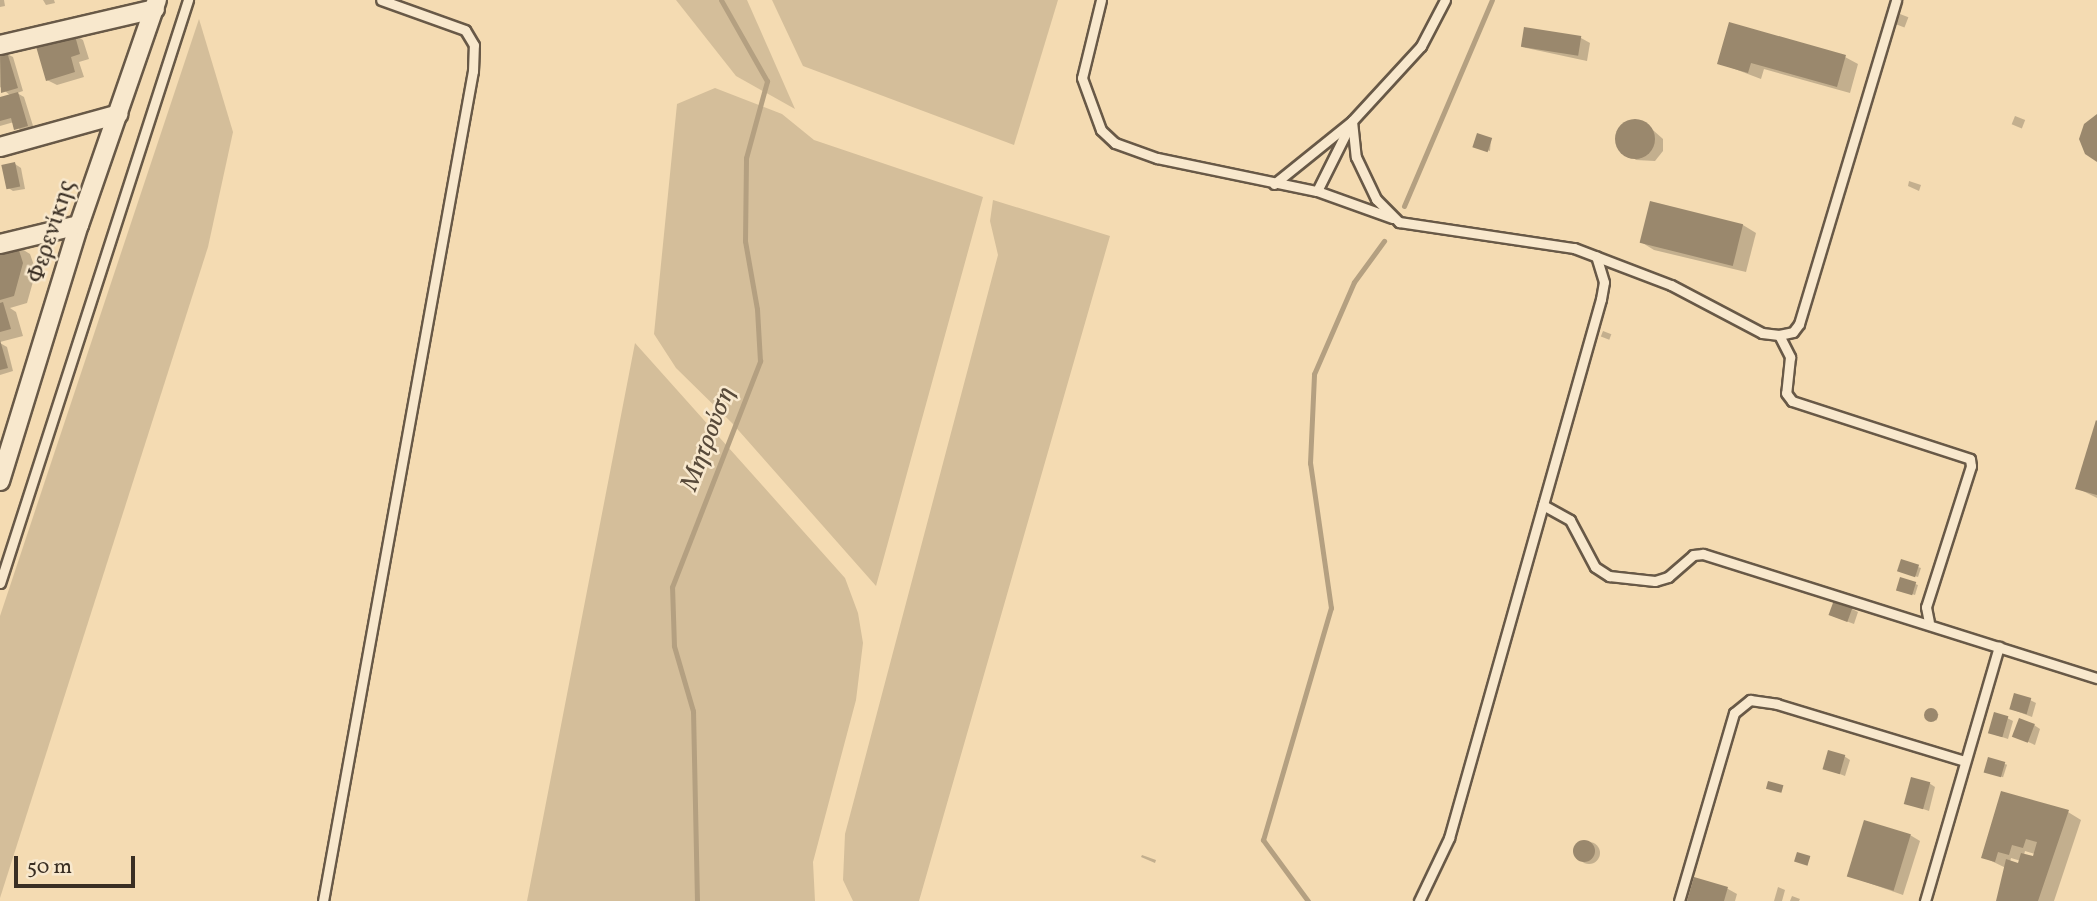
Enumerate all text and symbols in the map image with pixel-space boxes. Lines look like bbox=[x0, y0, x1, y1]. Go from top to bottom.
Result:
street label: Φερενίκης bbox=[23, 177, 83, 287]
water label: Μητρούση bbox=[675, 383, 743, 495]
scale bar bbox=[18, 842, 138, 886]
text: 50 m bbox=[27, 853, 72, 882]

